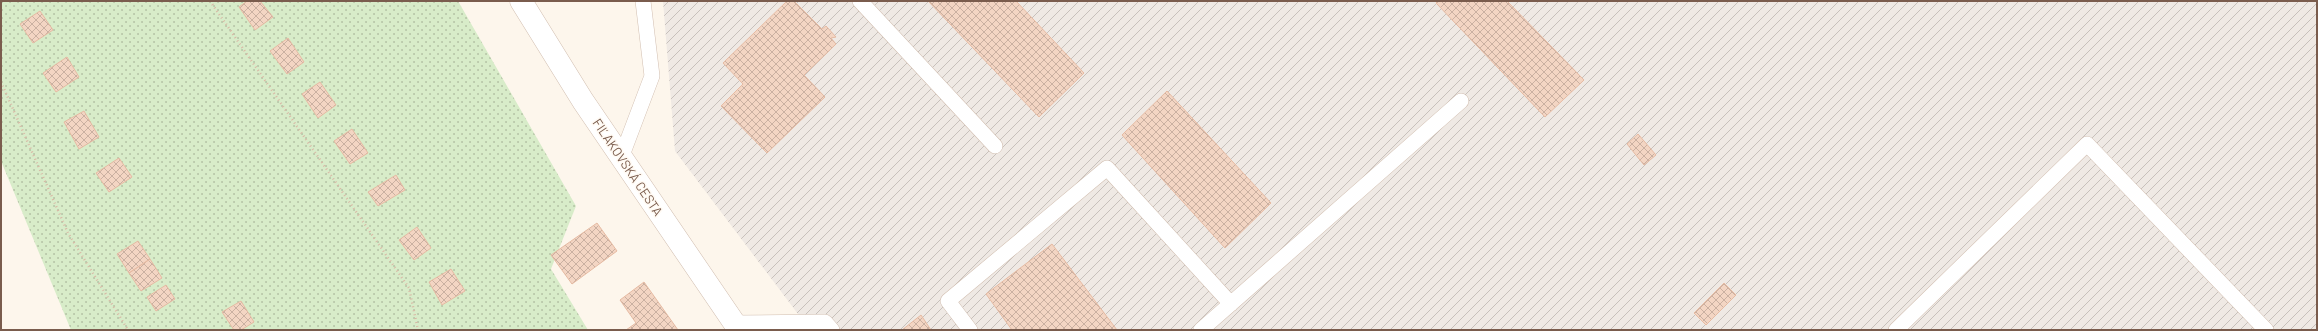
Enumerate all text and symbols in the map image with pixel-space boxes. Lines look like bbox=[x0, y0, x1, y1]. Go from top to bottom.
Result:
street label: FIĽAKOVSKÁ CESTA bbox=[590, 115, 667, 219]

